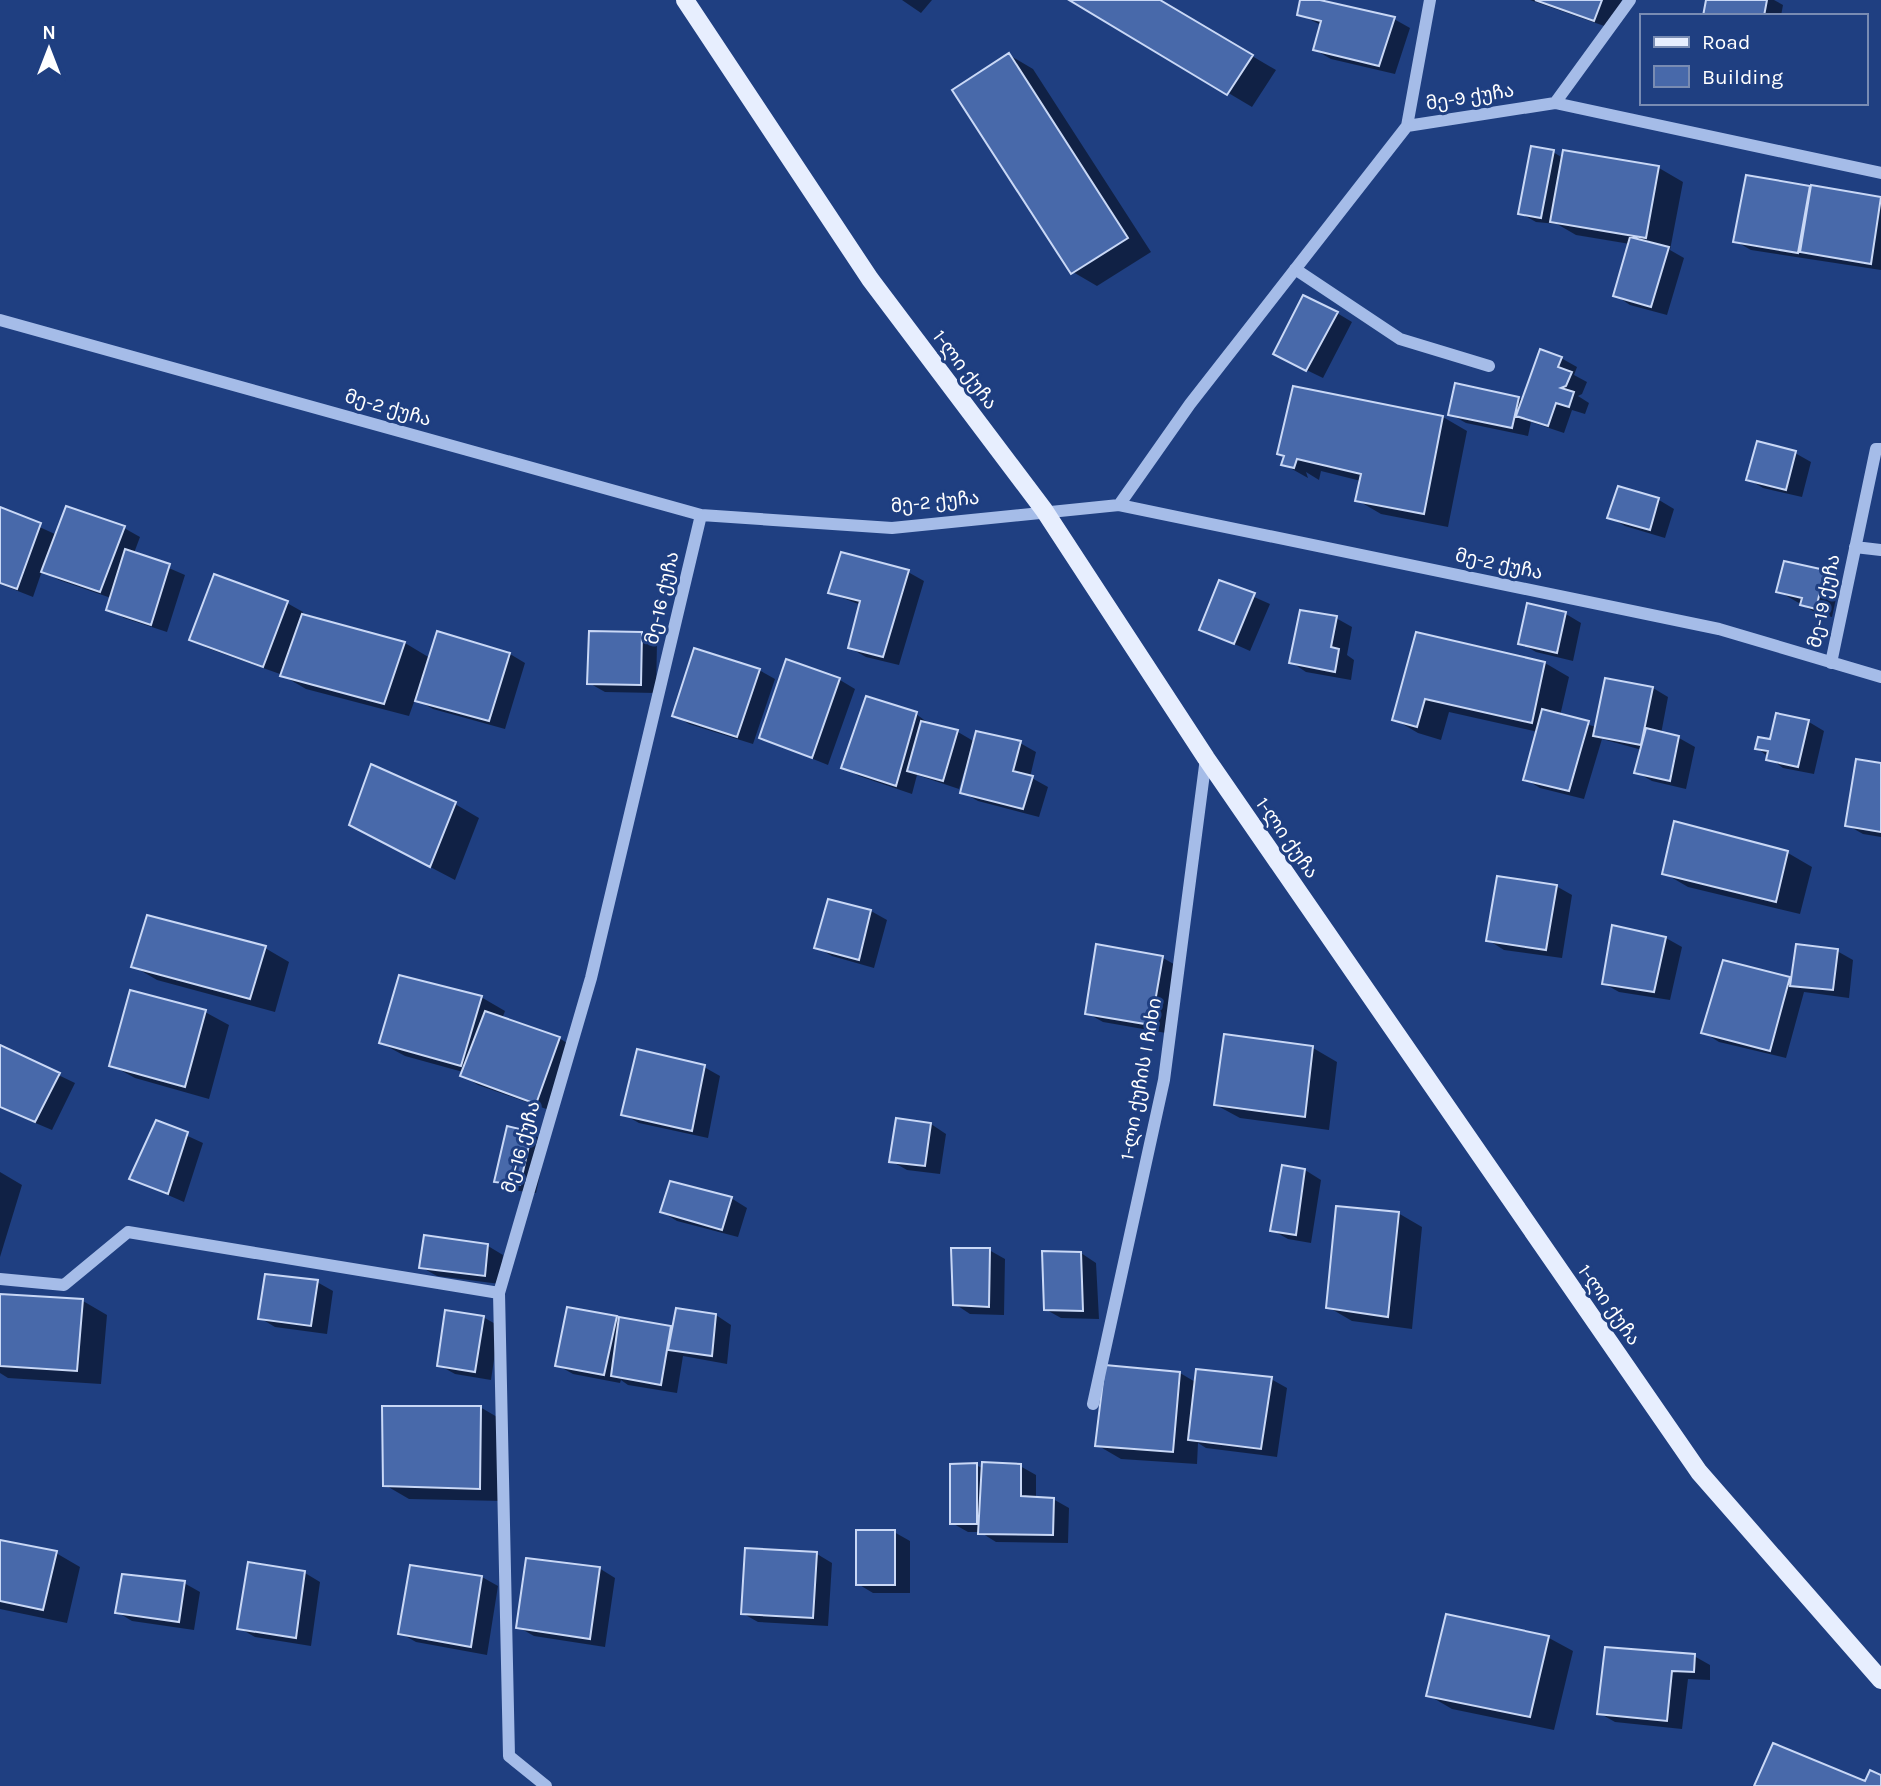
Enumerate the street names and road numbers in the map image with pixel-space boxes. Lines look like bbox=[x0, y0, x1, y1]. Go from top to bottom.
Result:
street label: მე-9 ქუჩა bbox=[1424, 79, 1516, 115]
street label: 1-ლი ქუჩა bbox=[927, 326, 1002, 415]
street label: მე-2 ქუჩა bbox=[342, 385, 434, 431]
street label: მე-2 ქუჩა bbox=[890, 486, 980, 518]
street label: მე-2 ქუჩა bbox=[1453, 544, 1545, 584]
street label: მე-16 ქუჩა bbox=[641, 549, 683, 647]
street label: მე-19 ქუჩა bbox=[1803, 552, 1845, 650]
street label: 1-ლი ქუჩა bbox=[1250, 793, 1323, 883]
street label: 1-ლი ქუჩის I ჩიხი bbox=[1116, 996, 1167, 1162]
street label: მე-16 ქუჩა bbox=[497, 1098, 545, 1196]
street label: 1-ლი ქუჩა bbox=[1572, 1260, 1645, 1350]

